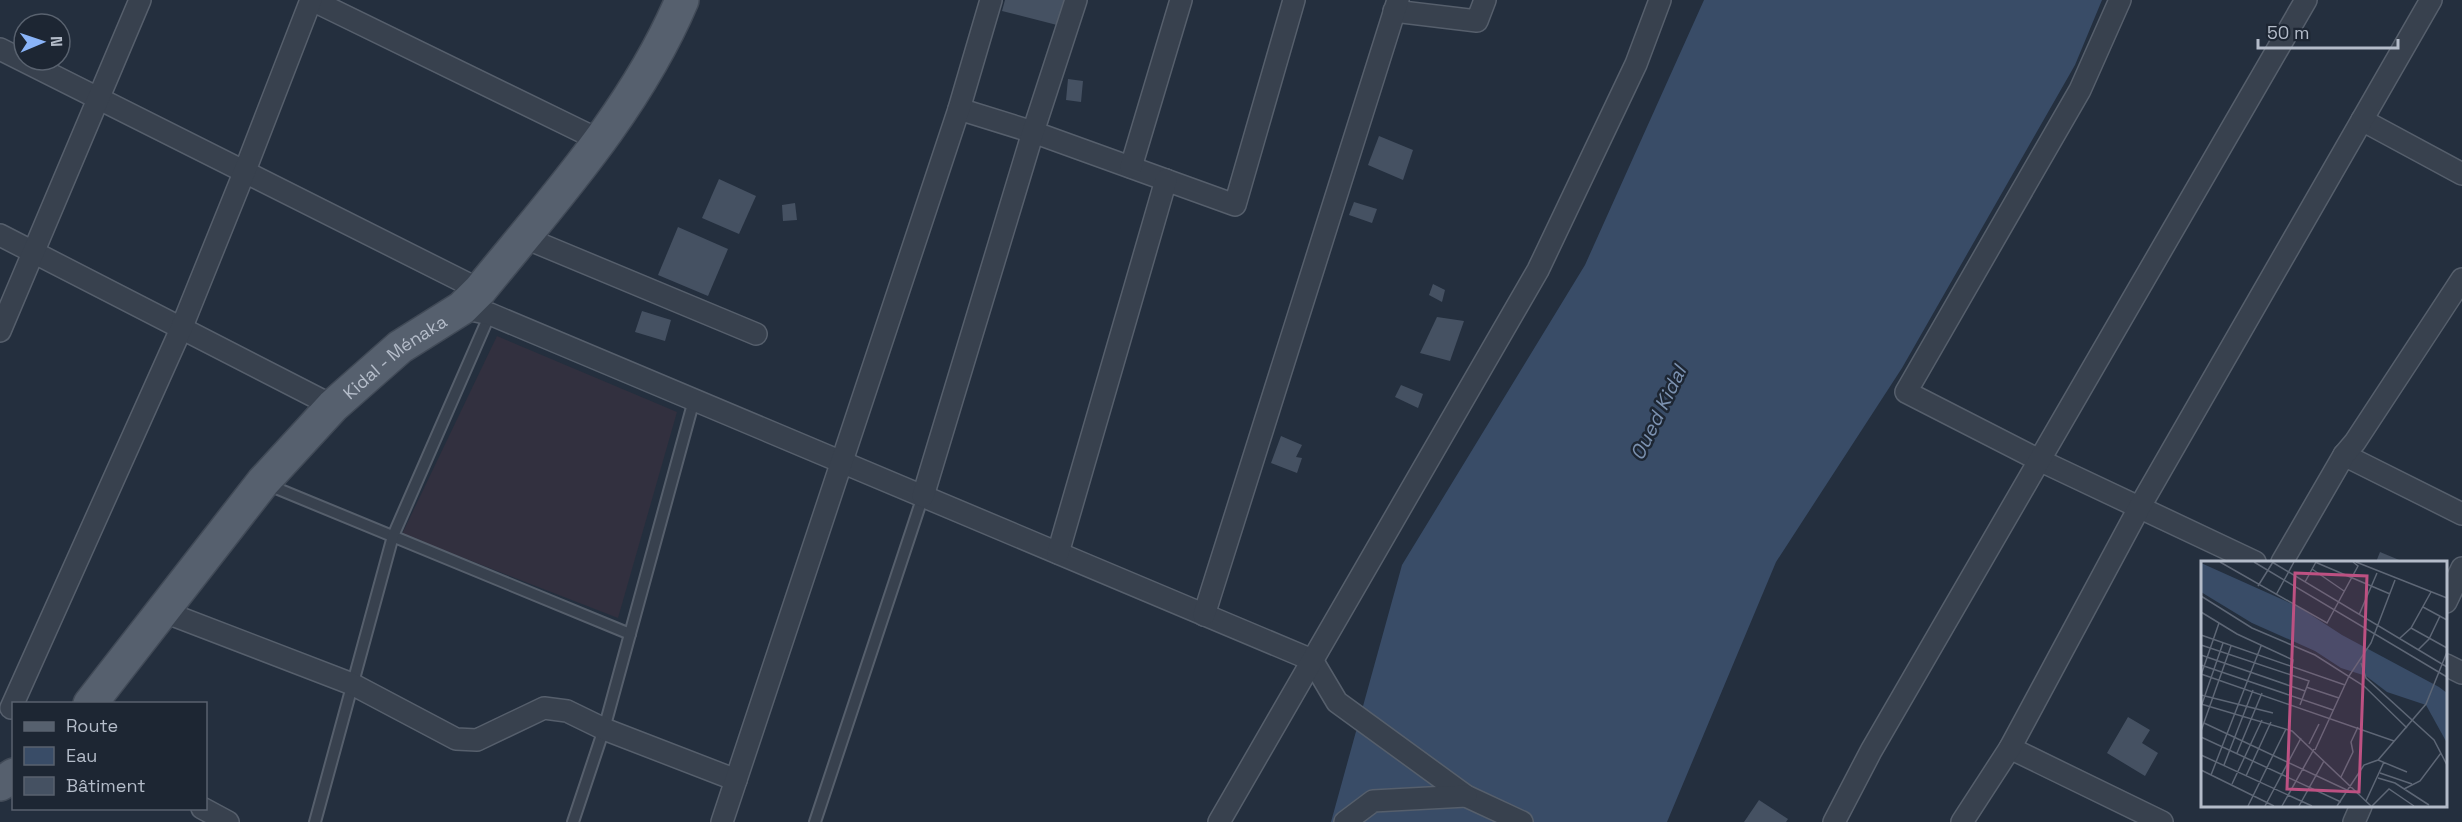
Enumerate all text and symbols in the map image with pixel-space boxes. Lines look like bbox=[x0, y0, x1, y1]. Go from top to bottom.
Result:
north arrow bbox=[12, 12, 72, 72]
scale bar bbox=[2258, 12, 2398, 50]
text: 50 m bbox=[2267, 21, 2309, 44]
text: N bbox=[46, 36, 67, 47]
street label: Kidal - Ménaka bbox=[338, 309, 451, 404]
water label: Oued Kidal bbox=[1624, 360, 1693, 464]
inset map bbox=[2201, 561, 2447, 807]
legend bbox=[12, 702, 207, 810]
text: Route bbox=[66, 714, 118, 737]
text: Eau bbox=[66, 744, 97, 767]
text: Bâtiment bbox=[66, 774, 146, 797]

